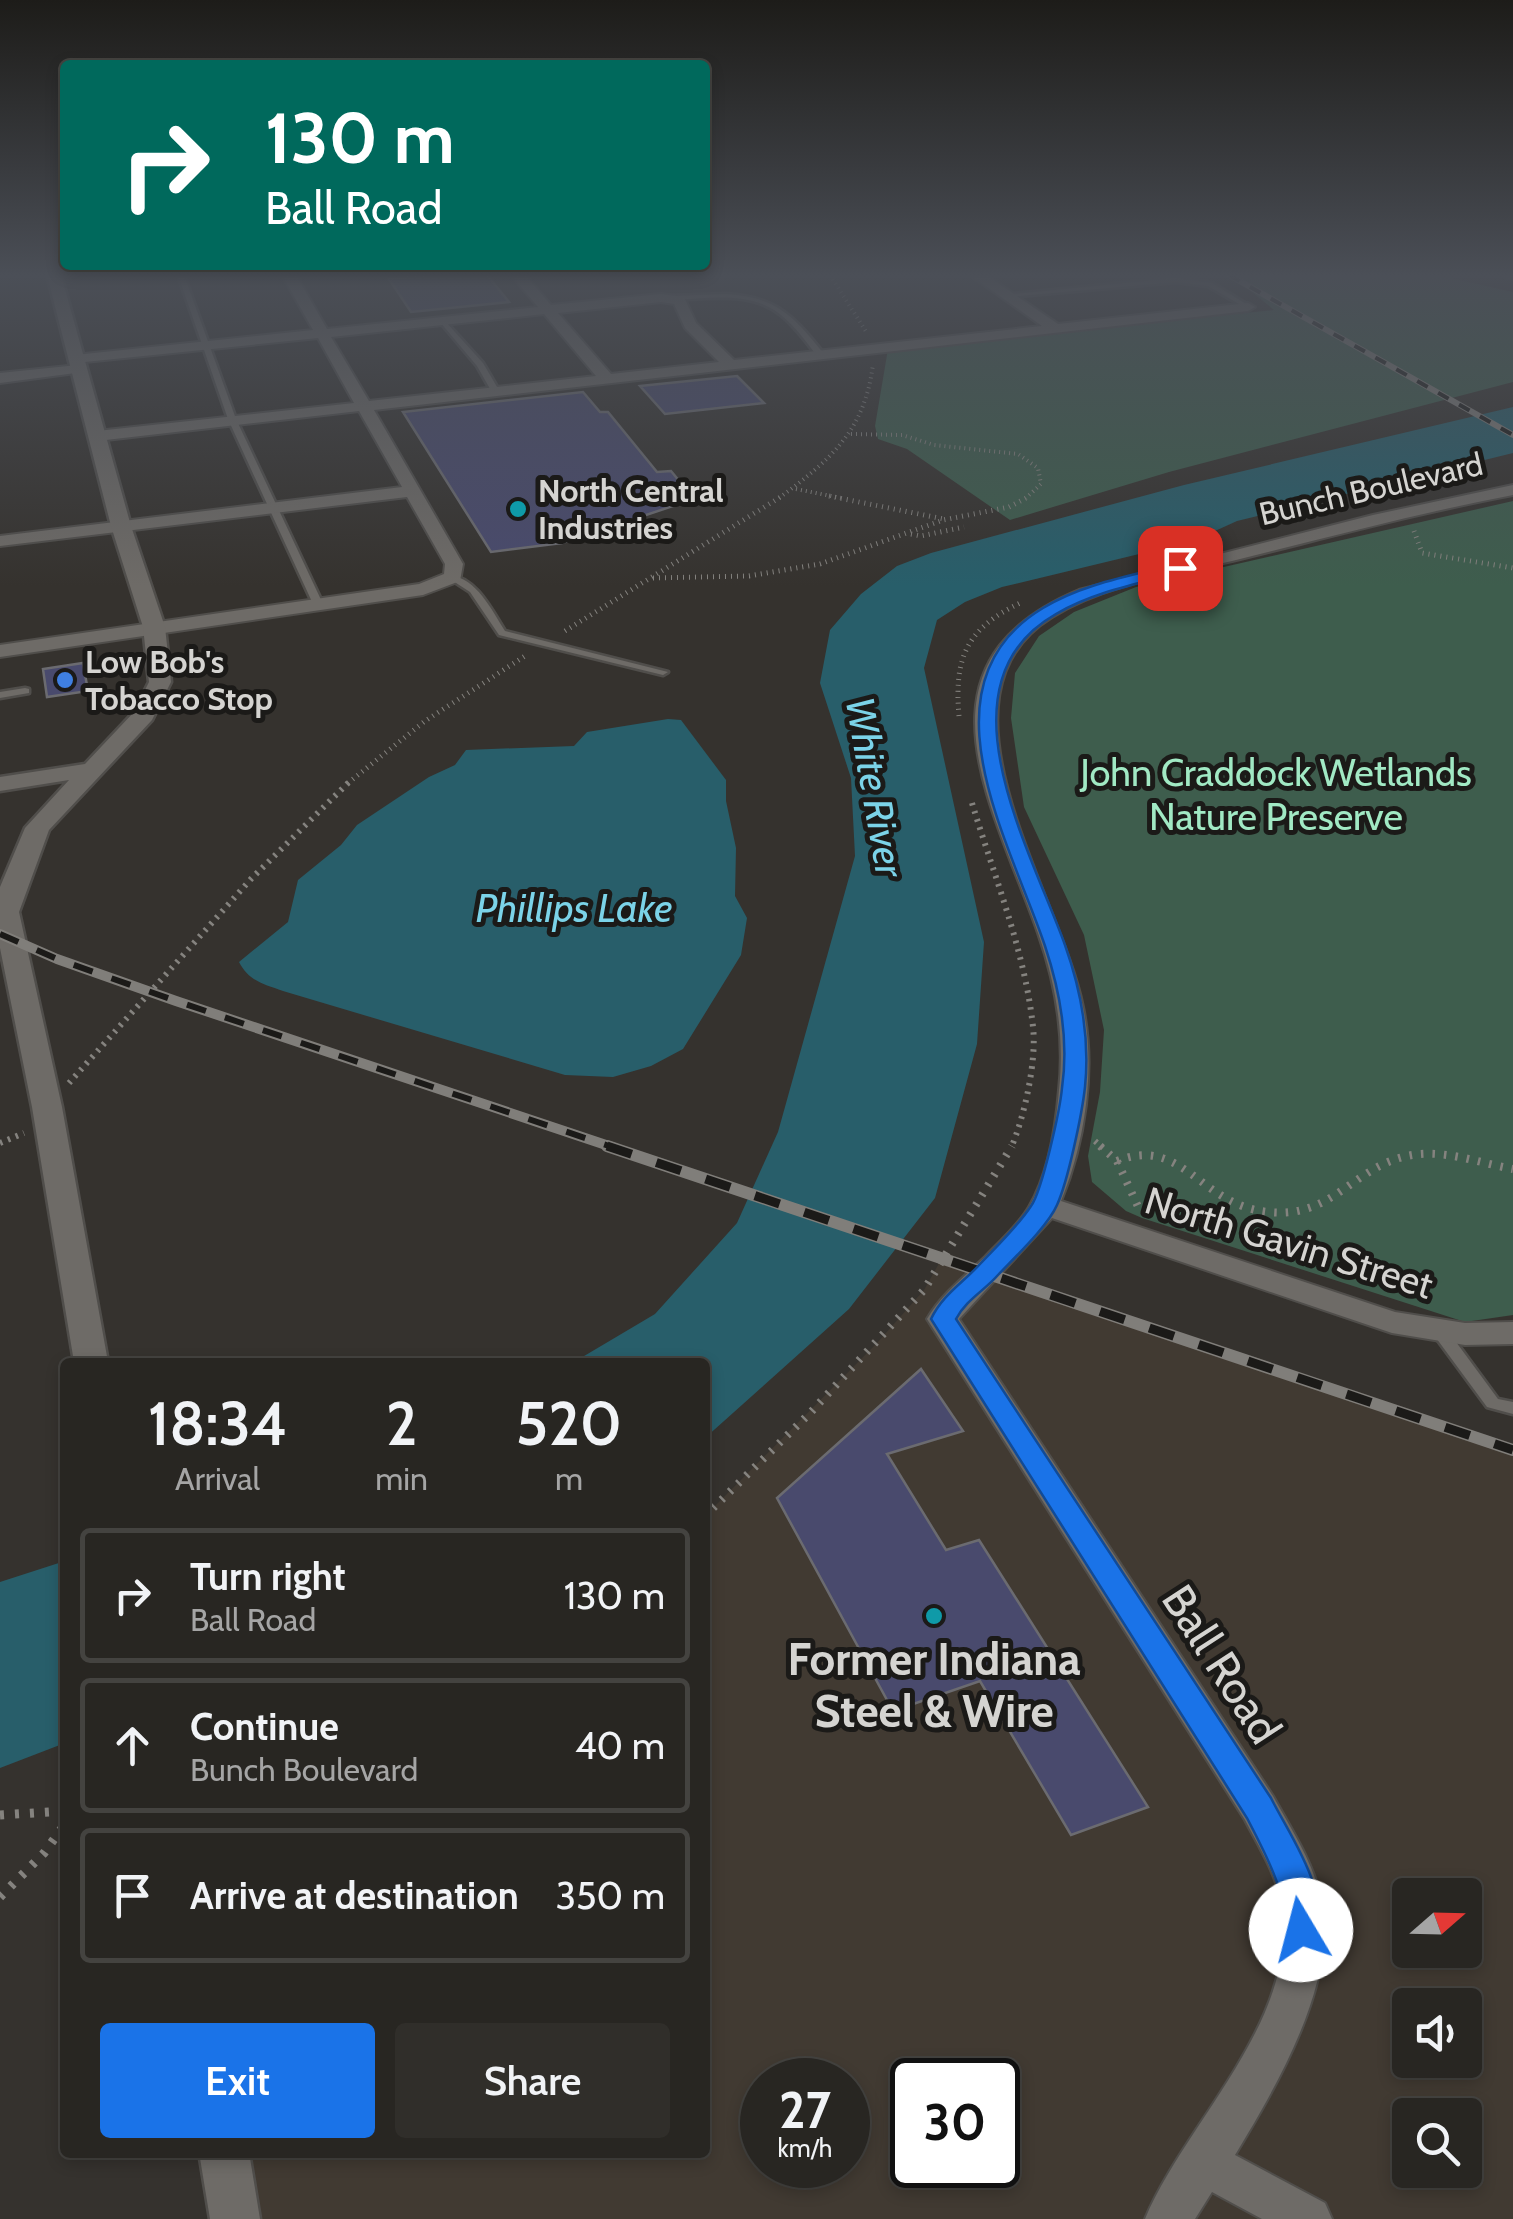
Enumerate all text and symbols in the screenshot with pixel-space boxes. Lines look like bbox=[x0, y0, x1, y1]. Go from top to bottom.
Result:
text: 130 m bbox=[265, 95, 455, 181]
icon: right bbox=[100, 100, 230, 230]
text: Ball Road bbox=[265, 181, 442, 235]
street label: Bunch Boulevard bbox=[1255, 444, 1486, 533]
place label: North Central Industries bbox=[538, 471, 724, 547]
marker: North Central Industries bbox=[507, 498, 529, 520]
pin bbox=[1138, 526, 1223, 611]
icon: arrive bbox=[1153, 541, 1208, 596]
place label: Low Bob's Tobacco Stop bbox=[85, 642, 273, 718]
marker: Low Bob's Tobacco Stop bbox=[54, 669, 76, 691]
water label: White River bbox=[836, 693, 916, 882]
park label: John Craddock Wetlands Nature Preserve bbox=[1079, 749, 1472, 840]
water label: Phillips Lake bbox=[475, 883, 673, 932]
street label: North Gavin Street bbox=[1140, 1176, 1439, 1309]
text: 18:34 bbox=[148, 1387, 287, 1460]
text: 2 bbox=[386, 1387, 417, 1460]
text: 520 bbox=[516, 1387, 622, 1460]
text: Arrival bbox=[175, 1459, 260, 1498]
text: min bbox=[375, 1459, 428, 1498]
text: m bbox=[555, 1459, 583, 1498]
text: Turn right bbox=[190, 1553, 346, 1600]
icon: right bbox=[105, 1568, 160, 1623]
text: 130 m bbox=[564, 1572, 665, 1619]
street label: Ball Road bbox=[1151, 1575, 1293, 1753]
text: Ball Road bbox=[190, 1600, 316, 1639]
marker: Former Indiana Steel & Wire bbox=[923, 1605, 945, 1627]
place label: Former Indiana Steel & Wire bbox=[787, 1632, 1081, 1738]
text: Continue bbox=[190, 1703, 339, 1750]
icon: ahead bbox=[105, 1718, 160, 1773]
text: 40 m bbox=[575, 1722, 665, 1769]
text: Bunch Boulevard bbox=[190, 1750, 418, 1789]
icon: arrive bbox=[105, 1868, 160, 1923]
text: Arrive at destination bbox=[190, 1872, 519, 1919]
text: 350 m bbox=[555, 1872, 665, 1919]
position arrow bbox=[1249, 1878, 1353, 1982]
north arrow bbox=[1392, 1878, 1482, 1968]
map controls bbox=[1392, 1878, 1482, 2188]
button: sound bbox=[1392, 1988, 1482, 2078]
button: Exit bbox=[100, 2023, 375, 2138]
button: Share bbox=[395, 2023, 670, 2138]
speed limit sign: 30 bbox=[890, 2058, 1020, 2188]
text: 27 bbox=[779, 2080, 831, 2141]
button: search bbox=[1392, 2098, 1482, 2188]
text: km/h bbox=[778, 2133, 832, 2163]

